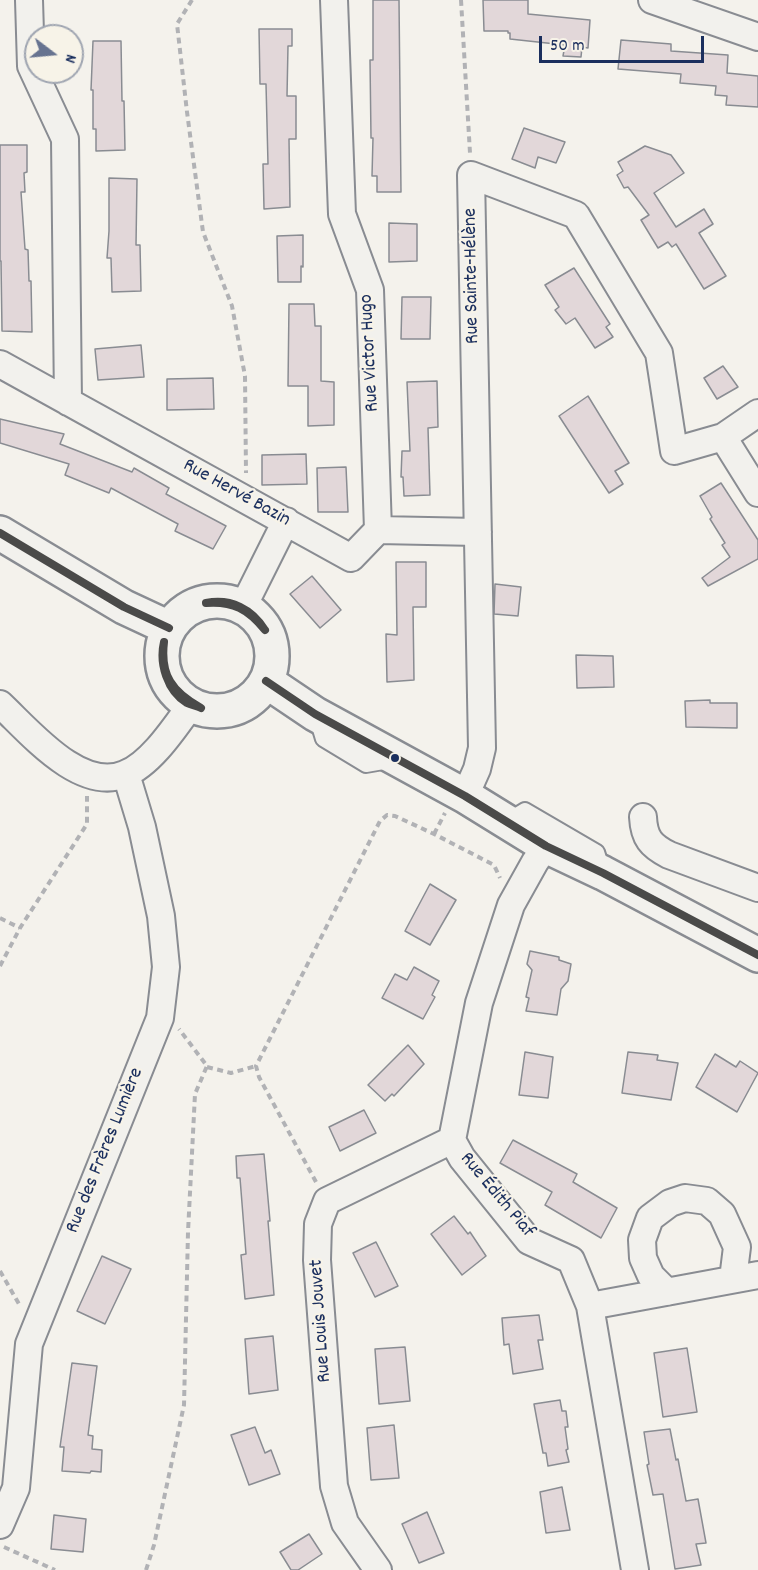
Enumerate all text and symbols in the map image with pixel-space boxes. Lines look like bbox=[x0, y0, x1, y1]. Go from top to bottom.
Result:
north arrow bbox=[24, 24, 84, 84]
scale bar bbox=[542, 24, 707, 62]
text: 50 m bbox=[550, 34, 585, 59]
text: N bbox=[58, 52, 82, 66]
street label: Rue Sainte-Hélène bbox=[460, 208, 486, 344]
street label: Rue Victor Hugo bbox=[356, 294, 386, 412]
street label: Rue Hervé Bazin bbox=[178, 455, 294, 533]
unlabelled marker bbox=[389, 752, 401, 764]
street label: Rue des Frères Lumière bbox=[62, 1065, 150, 1237]
street label: Rue Édith Piaf bbox=[453, 1148, 539, 1244]
street label: Rue Louis Jouvet bbox=[306, 1259, 338, 1383]

